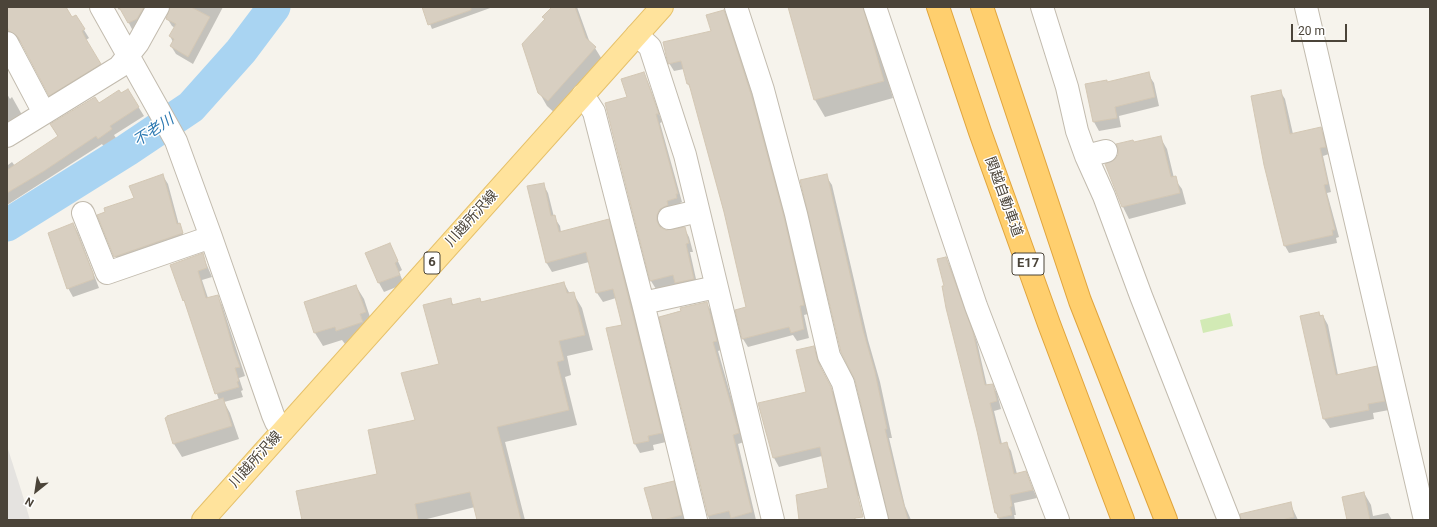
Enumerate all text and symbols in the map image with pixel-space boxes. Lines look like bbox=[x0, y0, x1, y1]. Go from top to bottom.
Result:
scale bar bbox=[1293, 16, 1349, 42]
text: 20 m bbox=[1298, 24, 1325, 38]
water label: 不老川 bbox=[130, 111, 178, 151]
street label: 関越自動車道 bbox=[981, 155, 1025, 239]
street label: 川越所沢線 bbox=[442, 187, 502, 251]
road number: 6 bbox=[424, 252, 440, 274]
road number: E17 bbox=[1012, 253, 1044, 275]
street label: 川越所沢線 bbox=[226, 428, 286, 492]
north arrow bbox=[16, 471, 56, 511]
text: N bbox=[23, 494, 36, 509]

